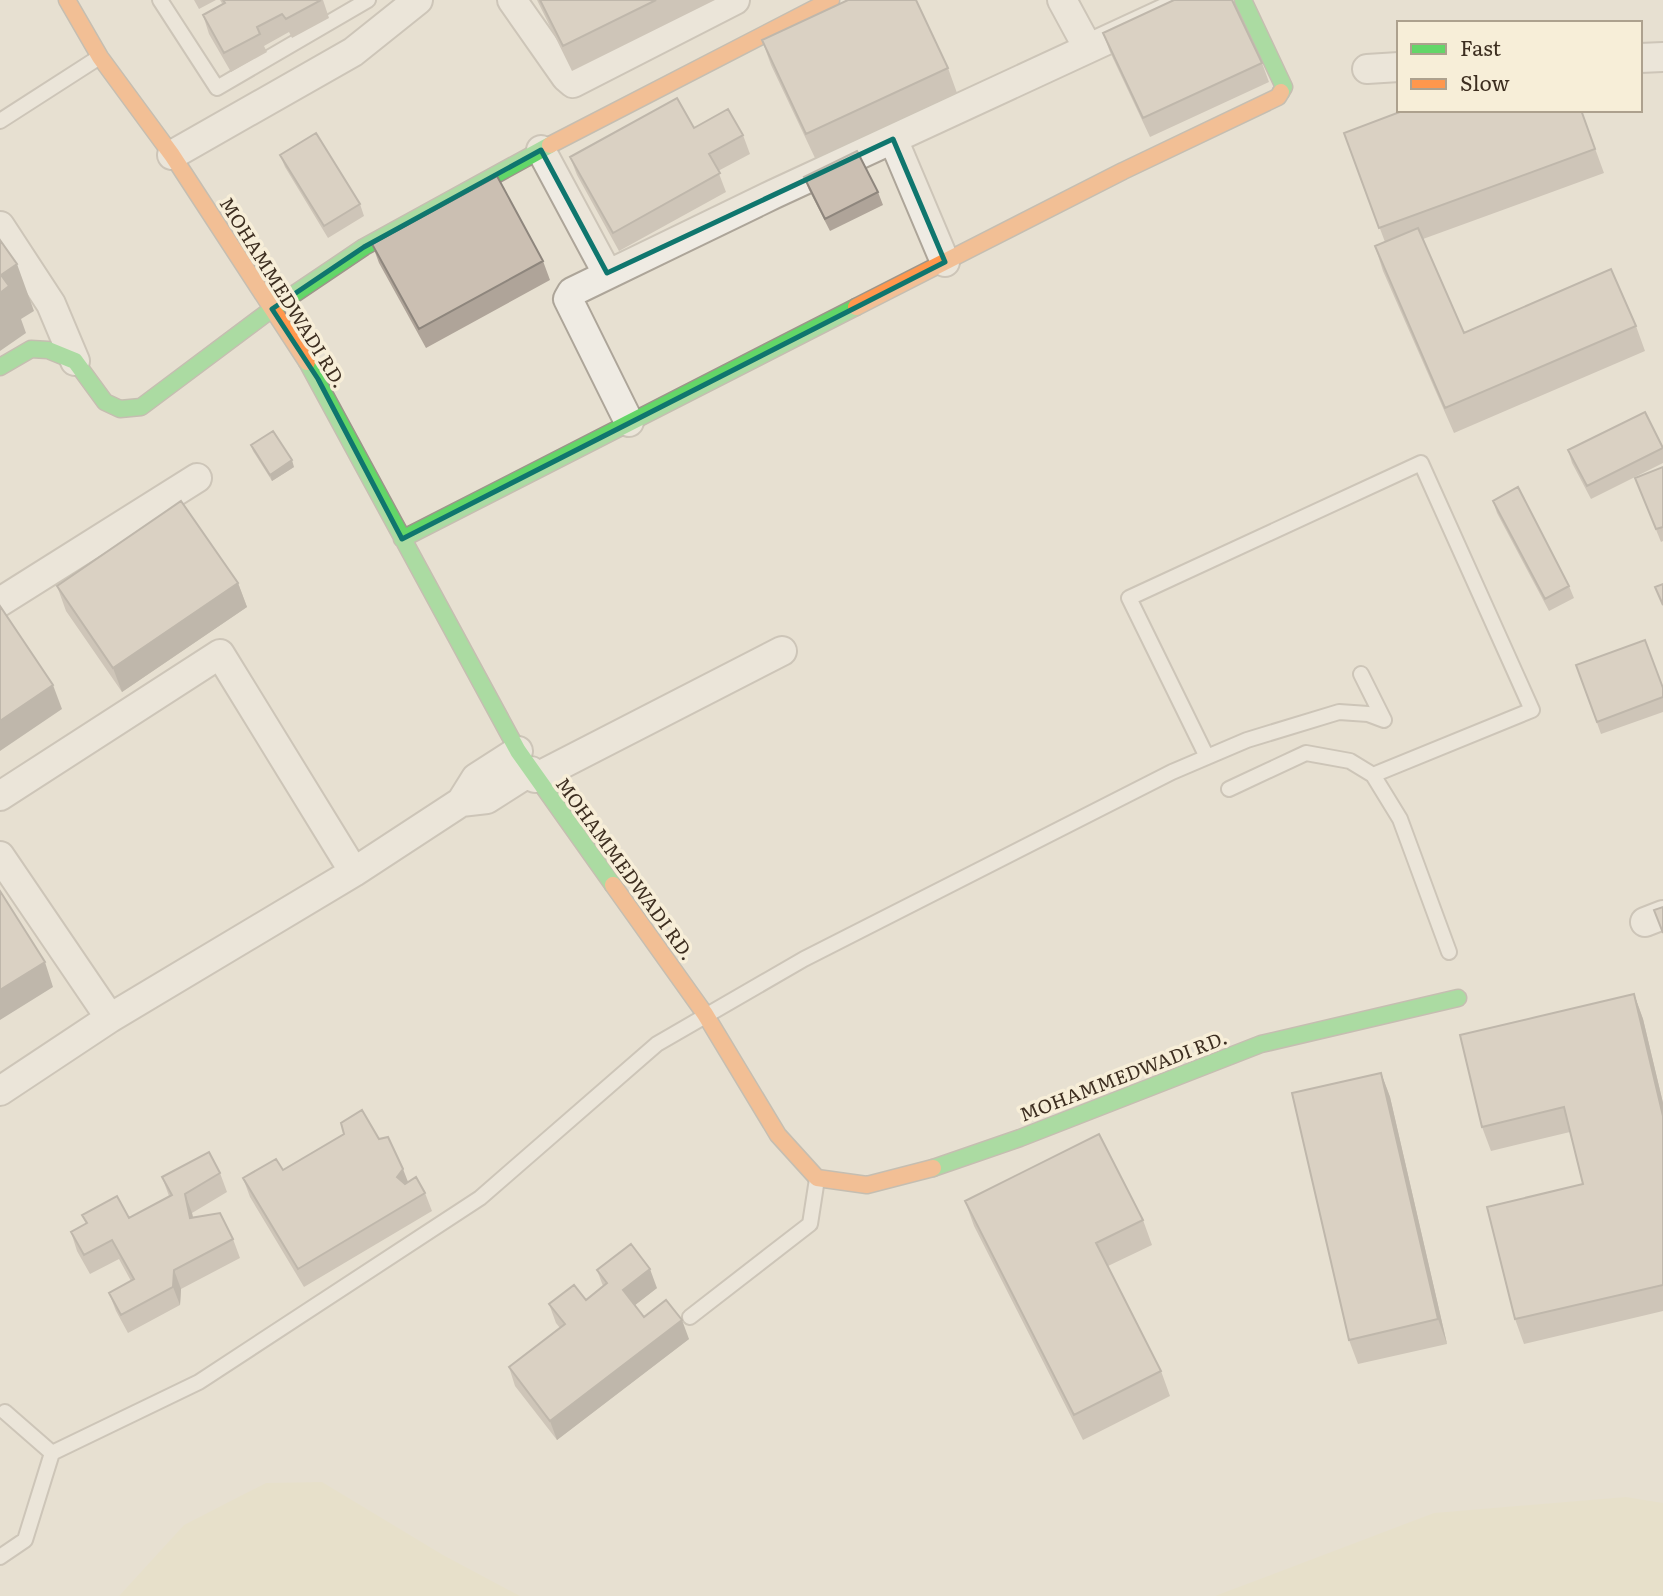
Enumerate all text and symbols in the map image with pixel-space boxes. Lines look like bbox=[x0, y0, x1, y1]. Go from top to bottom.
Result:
legend bbox=[1397, 21, 1642, 112]
text: Fast bbox=[1460, 31, 1501, 62]
text: Slow bbox=[1460, 66, 1510, 97]
street label: MOHAMMEDWADI RD. bbox=[214, 191, 354, 393]
street label: MOHAMMEDWADI RD. bbox=[550, 771, 702, 965]
street label: MOHAMMEDWADI RD. bbox=[1015, 1022, 1231, 1128]

